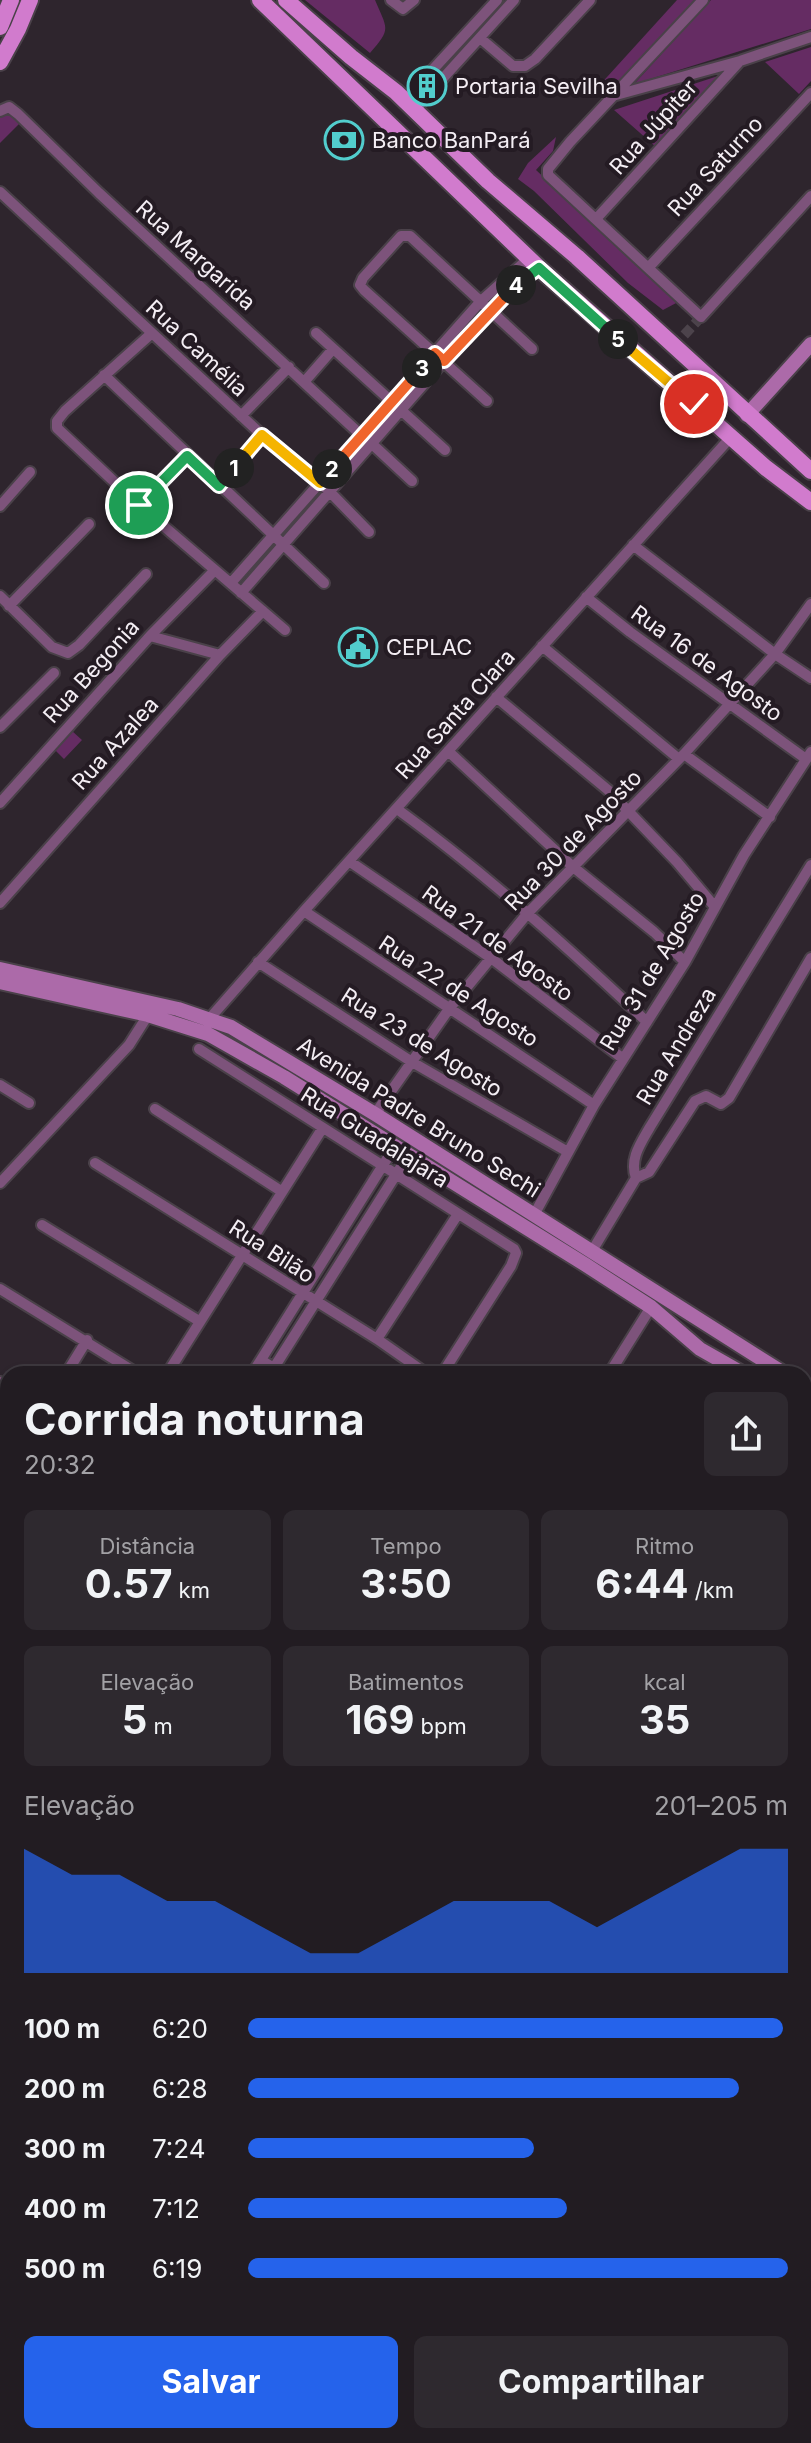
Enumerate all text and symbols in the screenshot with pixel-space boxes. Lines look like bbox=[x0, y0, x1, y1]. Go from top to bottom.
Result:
building icon: Portaria Sevilha bbox=[406, 65, 448, 107]
place label: Portaria Sevilha bbox=[455, 73, 618, 99]
street label: Rua Júpiter bbox=[604, 74, 702, 180]
street label: Rua Saturno bbox=[662, 111, 768, 221]
bank icon: Banco BanPará bbox=[323, 119, 365, 161]
place label: Banco BanPará bbox=[372, 127, 530, 153]
street label: Rua Margarida bbox=[131, 195, 261, 315]
pin: 4 bbox=[496, 265, 536, 305]
text: 4 bbox=[509, 272, 523, 298]
street label: Rua Camélia bbox=[141, 294, 253, 402]
pin: 5 bbox=[598, 319, 638, 359]
text: 5 bbox=[611, 326, 625, 352]
pin: 3 bbox=[402, 348, 442, 388]
text: 3 bbox=[415, 355, 429, 381]
pin bbox=[660, 370, 728, 438]
icon: check bbox=[672, 382, 716, 426]
pin: 1 bbox=[214, 448, 254, 488]
pin: 2 bbox=[312, 449, 352, 489]
text: 1 bbox=[229, 455, 239, 481]
text: 2 bbox=[325, 456, 339, 482]
pin bbox=[105, 471, 173, 539]
icon: arrive bbox=[117, 483, 161, 527]
street label: Rua 16 de Agosto bbox=[626, 599, 788, 727]
street label: Rua Begonia bbox=[38, 614, 144, 728]
public building icon: CEPLAC bbox=[337, 626, 379, 668]
place label: CEPLAC bbox=[386, 634, 472, 660]
street label: Rua Santa Clara bbox=[390, 644, 520, 784]
street label: Rua Azalea bbox=[66, 691, 164, 795]
street label: Rua 30 de Agosto bbox=[499, 764, 647, 916]
street label: Rua 21 de Agosto bbox=[417, 879, 579, 1007]
street label: Rua 31 de Agosto bbox=[594, 887, 710, 1055]
street label: Rua 22 de Agosto bbox=[374, 930, 544, 1052]
street label: Rua 23 de Agosto bbox=[337, 982, 507, 1102]
street label: Rua Andreza bbox=[631, 983, 721, 1109]
street label: Avenida Padre Bruno Sechi bbox=[293, 1031, 545, 1203]
street label: Rua Guadalajara bbox=[296, 1081, 454, 1193]
street label: Rua Bilão bbox=[225, 1214, 319, 1288]
text: Corrida noturna bbox=[24, 1392, 365, 1446]
button: share bbox=[704, 1392, 788, 1476]
text: 20:32 bbox=[24, 1449, 96, 1480]
text: Distância bbox=[99, 1533, 195, 1559]
text: Tempo bbox=[370, 1533, 442, 1559]
text: Ritmo bbox=[635, 1533, 694, 1559]
text: 0.57 bbox=[85, 1559, 172, 1608]
text: 3:50 bbox=[360, 1559, 452, 1608]
text: 6:44 bbox=[595, 1559, 689, 1608]
text: km bbox=[172, 1577, 210, 1603]
text: /km bbox=[689, 1577, 734, 1603]
text: Elevação bbox=[100, 1669, 194, 1695]
text: Batimentos bbox=[348, 1669, 464, 1695]
text: kcal bbox=[644, 1669, 686, 1695]
text: 5 bbox=[122, 1695, 147, 1744]
text: 169 bbox=[345, 1695, 414, 1744]
text: 35 bbox=[639, 1695, 690, 1744]
text: m bbox=[147, 1713, 173, 1739]
text: bpm bbox=[414, 1713, 467, 1739]
text: Elevação bbox=[24, 1790, 135, 1821]
text: 201–205 m bbox=[654, 1790, 788, 1821]
text: 100 m bbox=[24, 2013, 100, 2044]
text: 6:20 bbox=[152, 2013, 208, 2044]
text: 200 m bbox=[24, 2073, 105, 2104]
text: 6:28 bbox=[152, 2073, 208, 2104]
text: 300 m bbox=[24, 2133, 106, 2164]
text: 7:24 bbox=[152, 2133, 206, 2164]
text: 400 m bbox=[24, 2193, 107, 2224]
text: 7:12 bbox=[152, 2193, 200, 2224]
text: 500 m bbox=[24, 2253, 106, 2284]
text: 6:19 bbox=[152, 2253, 202, 2284]
button: Salvar bbox=[24, 2336, 398, 2428]
button: Compartilhar bbox=[414, 2336, 788, 2428]

